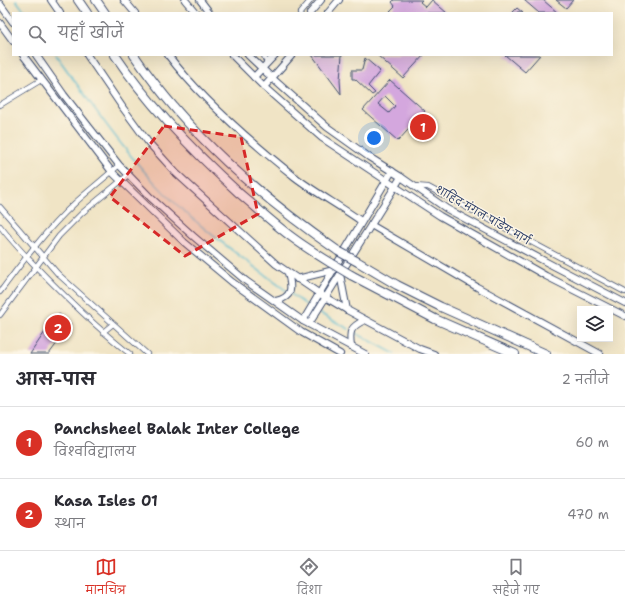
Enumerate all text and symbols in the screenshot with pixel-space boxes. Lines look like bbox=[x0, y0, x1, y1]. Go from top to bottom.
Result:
search box bbox=[12, 12, 613, 56]
icon: search bbox=[26, 23, 48, 45]
text: यहाँ खोजें bbox=[58, 23, 124, 43]
pin: 1 bbox=[410, 112, 436, 142]
your location bbox=[364, 128, 384, 148]
street label: शाहिद मंगल पांडेय मार्ग bbox=[433, 181, 534, 248]
map controls bbox=[577, 306, 613, 342]
button: layers bbox=[577, 306, 613, 342]
pin: 2 bbox=[45, 313, 71, 343]
text: आस-पास bbox=[16, 368, 96, 390]
text: 2 नतीजे bbox=[562, 371, 609, 388]
text: Panchsheel Balak Inter College bbox=[54, 419, 300, 439]
text: 1 bbox=[26, 434, 32, 451]
text: 60 m bbox=[576, 434, 609, 451]
text: विश्वविद्यालय bbox=[54, 443, 136, 460]
text: Kasa Isles 01 bbox=[54, 491, 158, 511]
text: 2 bbox=[24, 506, 34, 523]
text: 470 m bbox=[567, 506, 609, 523]
text: स्थान bbox=[54, 515, 85, 532]
tab: मानचित्र bbox=[86, 556, 126, 602]
tab: दिशा bbox=[297, 556, 322, 602]
tab: सहेजे गए bbox=[493, 556, 539, 602]

